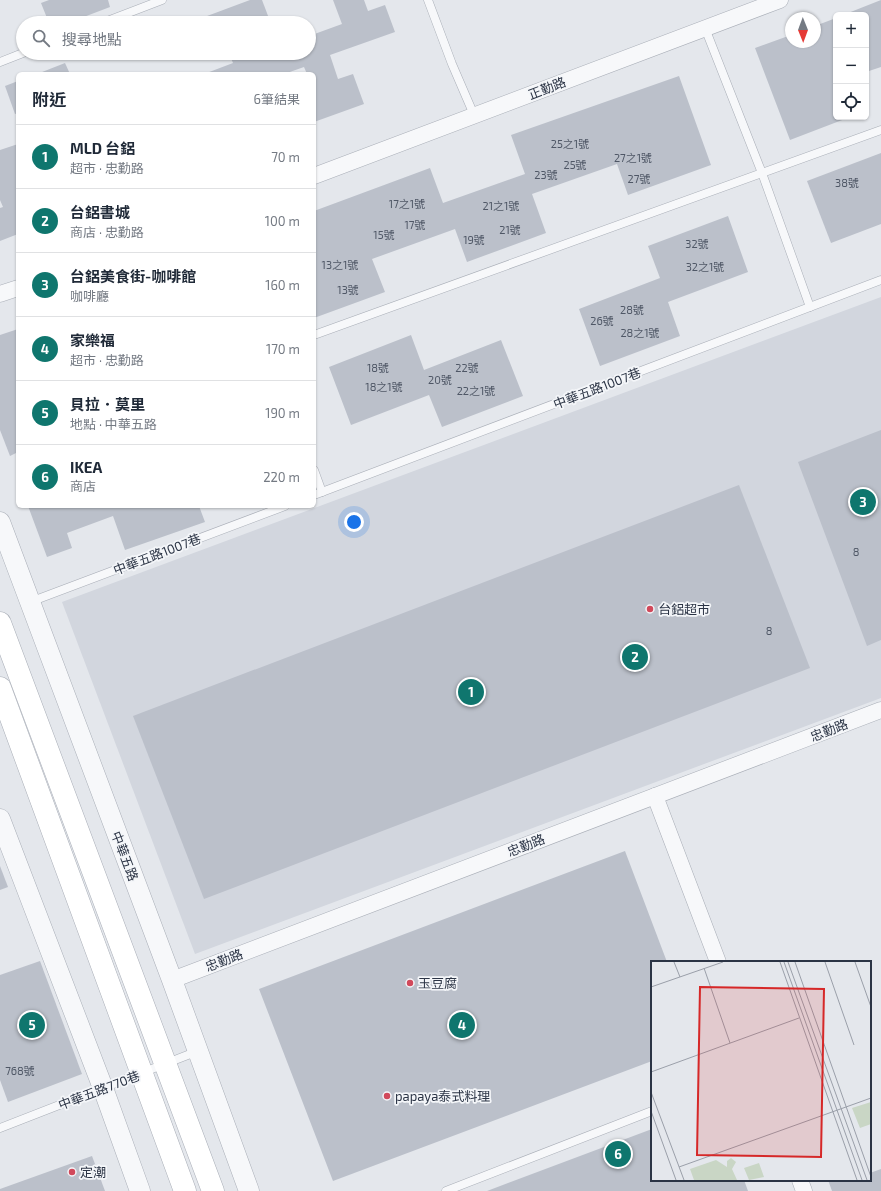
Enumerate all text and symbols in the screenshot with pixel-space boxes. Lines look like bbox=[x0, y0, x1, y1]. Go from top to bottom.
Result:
north arrow bbox=[785, 12, 821, 48]
map controls bbox=[833, 12, 869, 120]
button: + bbox=[833, 12, 869, 48]
search box bbox=[16, 16, 316, 60]
icon: search bbox=[30, 27, 52, 49]
text: 搜尋地點 bbox=[62, 30, 122, 48]
button: − bbox=[833, 48, 869, 84]
street label: 正勤路 bbox=[526, 74, 568, 102]
button: locate bbox=[833, 84, 869, 120]
text: 附近 bbox=[32, 89, 66, 109]
text: 6筆結果 bbox=[254, 91, 300, 107]
house number: 25之1號 bbox=[551, 137, 589, 150]
text: MLD 台鋁 bbox=[70, 139, 135, 157]
text: 1 bbox=[42, 149, 48, 165]
text: 70 m bbox=[271, 149, 300, 165]
house number: 27之1號 bbox=[614, 151, 652, 164]
house number: 25號 bbox=[563, 158, 587, 171]
text: 超市 · 忠勤路 bbox=[70, 160, 144, 176]
house number: 23號 bbox=[534, 168, 558, 181]
house number: 27號 bbox=[628, 172, 650, 185]
house number: 38號 bbox=[835, 176, 859, 189]
house number: 17之1號 bbox=[389, 197, 425, 210]
house number: 21之1號 bbox=[483, 199, 519, 212]
text: 台鋁書城 bbox=[70, 203, 130, 221]
text: 2 bbox=[41, 213, 49, 229]
text: 100 m bbox=[265, 213, 300, 229]
house number: 17號 bbox=[404, 218, 426, 231]
house number: 21號 bbox=[499, 223, 521, 236]
text: 商店 · 忠勤路 bbox=[70, 224, 144, 240]
house number: 15號 bbox=[373, 228, 395, 241]
house number: 19號 bbox=[463, 233, 485, 246]
house number: 32號 bbox=[685, 237, 709, 250]
house number: 13之1號 bbox=[322, 258, 358, 271]
house number: 32之1號 bbox=[686, 260, 724, 273]
text: 台鋁美食街-咖啡館 bbox=[70, 267, 196, 285]
text: 3 bbox=[41, 277, 49, 293]
text: 160 m bbox=[265, 277, 300, 293]
house number: 13號 bbox=[337, 283, 359, 296]
text: 咖啡廳 bbox=[70, 288, 109, 304]
house number: 28號 bbox=[620, 303, 644, 316]
house number: 26號 bbox=[590, 314, 614, 327]
house number: 28之1號 bbox=[620, 326, 660, 339]
text: 家樂福 bbox=[70, 331, 115, 349]
text: 4 bbox=[41, 341, 49, 357]
text: 170 m bbox=[266, 341, 300, 357]
text: 超市 · 忠勤路 bbox=[70, 352, 144, 368]
house number: 18號 bbox=[367, 361, 389, 374]
house number: 22號 bbox=[455, 361, 479, 374]
street label: 中華五路1007巷 bbox=[551, 364, 643, 412]
house number: 20號 bbox=[428, 373, 452, 386]
house number: 18之1號 bbox=[365, 380, 403, 393]
house number: 22之1號 bbox=[457, 384, 495, 397]
text: 貝拉．莫里 bbox=[70, 395, 145, 413]
text: 5 bbox=[41, 405, 49, 421]
text: 190 m bbox=[265, 405, 300, 421]
text: 地點 · 中華五路 bbox=[70, 416, 157, 432]
text: IKEA bbox=[70, 458, 102, 476]
text: 6 bbox=[41, 469, 49, 485]
text: 220 m bbox=[263, 469, 300, 485]
text: 商店 bbox=[70, 478, 96, 494]
pin: 3 bbox=[850, 487, 876, 517]
your location bbox=[344, 512, 364, 532]
street label: 中華五路1007巷 bbox=[111, 530, 203, 578]
house number: 8 bbox=[853, 545, 859, 558]
place label: 台鋁超市 bbox=[658, 601, 710, 617]
marker: 台鋁超市 bbox=[645, 604, 655, 614]
house number: 8 bbox=[766, 624, 772, 637]
pin: 2 bbox=[622, 642, 648, 672]
pin: 1 bbox=[458, 677, 484, 707]
street label: 忠勤路 bbox=[808, 716, 850, 744]
street label: 中華五路 bbox=[108, 829, 142, 883]
street label: 忠勤路 bbox=[505, 831, 547, 859]
street label: 忠勤路 bbox=[203, 946, 245, 974]
inset map bbox=[651, 961, 871, 1181]
place label: 玉豆腐 bbox=[418, 975, 457, 991]
marker: 玉豆腐 bbox=[405, 978, 415, 988]
pin: 5 bbox=[19, 1010, 45, 1040]
pin: 4 bbox=[449, 1010, 475, 1040]
house number: 768號 bbox=[5, 1064, 35, 1077]
street label: 中華五路770巷 bbox=[56, 1067, 142, 1113]
place label: papaya泰式料理 bbox=[395, 1088, 490, 1104]
marker: papaya泰式料理 bbox=[382, 1091, 392, 1101]
pin: 6 bbox=[605, 1139, 631, 1169]
place label: 定潮 bbox=[80, 1164, 106, 1180]
marker: 定潮 bbox=[67, 1167, 77, 1177]

